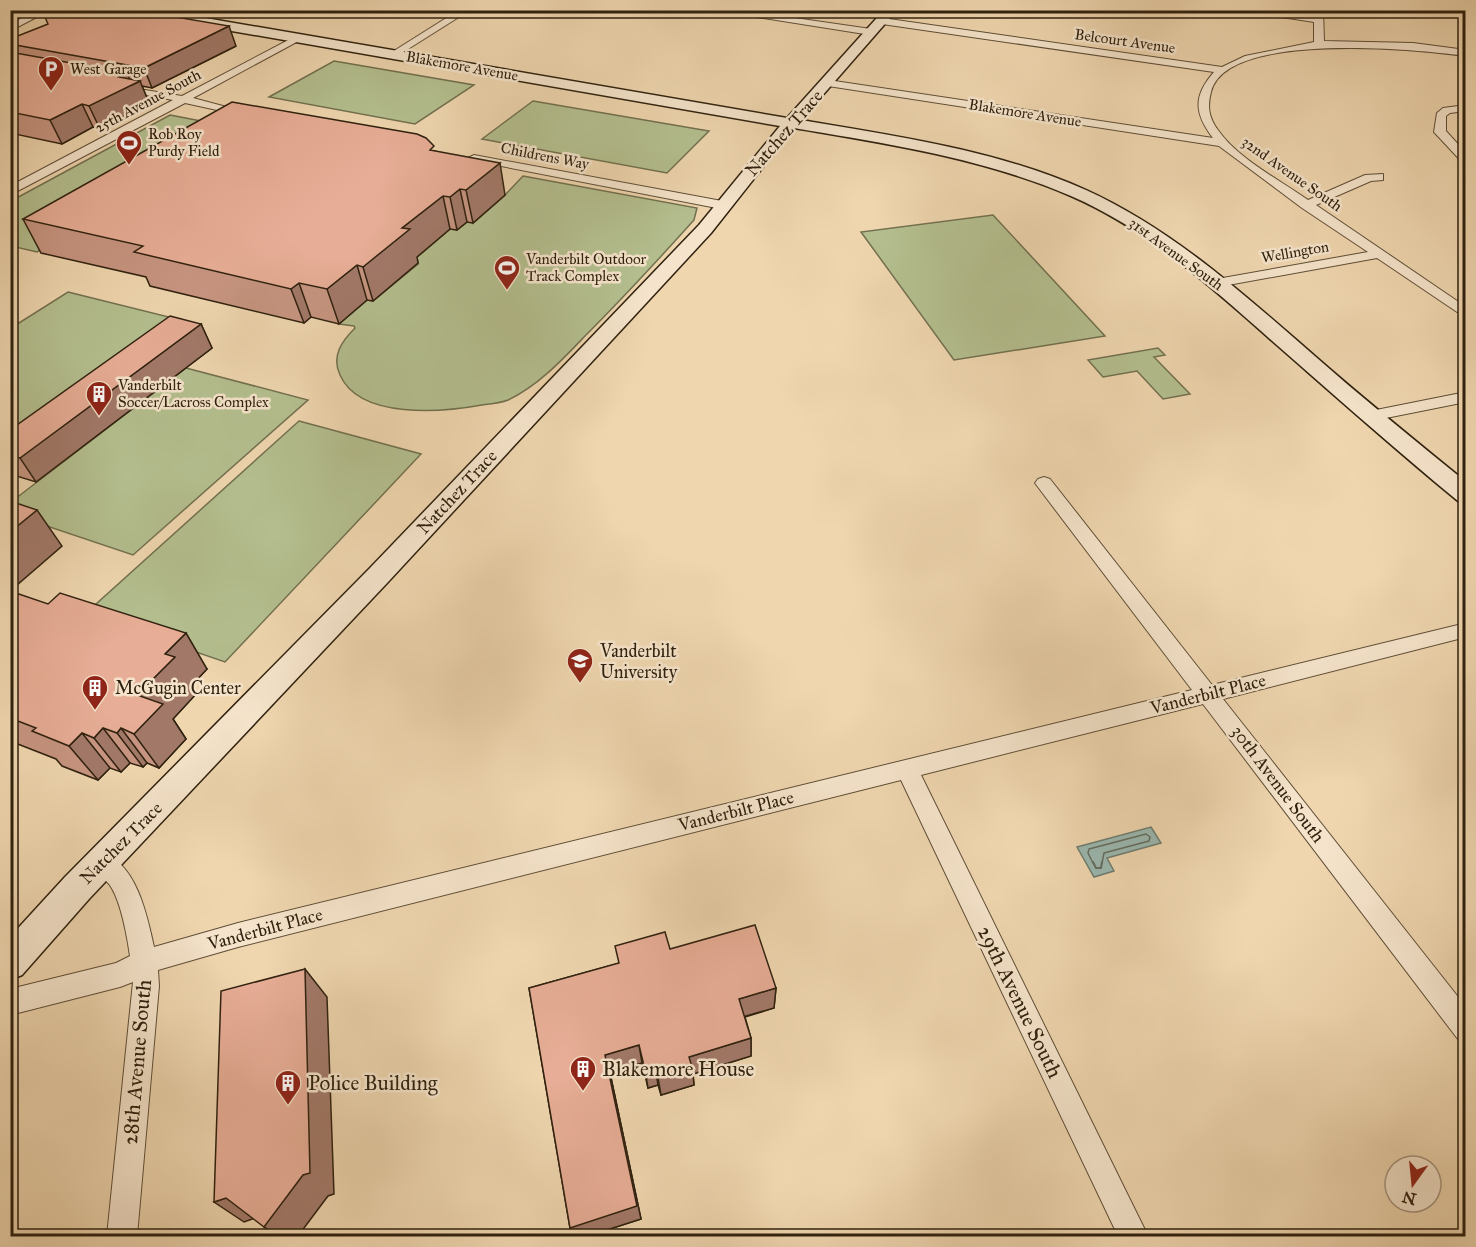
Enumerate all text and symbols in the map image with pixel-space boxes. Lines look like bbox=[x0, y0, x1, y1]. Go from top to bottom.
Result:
street label: Belcourt Avenue bbox=[1074, 25, 1176, 57]
street label: Blakemore Avenue bbox=[404, 47, 520, 85]
parking icon: West Garage bbox=[36, 54, 66, 92]
place label: West Garage bbox=[70, 60, 146, 78]
street label: 25th Avenue South bbox=[92, 65, 205, 136]
street label: Natchez Trace bbox=[740, 85, 828, 181]
street label: Blakemore Avenue bbox=[967, 95, 1083, 131]
place label: Rob Roy Purdy Field bbox=[148, 125, 220, 160]
sports icon: Rob Roy Purdy Field bbox=[114, 128, 144, 166]
street label: 32nd Avenue South bbox=[1238, 133, 1346, 216]
street label: Childrens Way bbox=[499, 139, 592, 174]
street label: 31st Avenue South bbox=[1125, 214, 1227, 295]
street label: Wellington bbox=[1260, 237, 1330, 267]
place label: Vanderbilt Outdoor Track Complex bbox=[525, 250, 647, 285]
sports icon: Vanderbilt Outdoor Track Complex bbox=[492, 253, 522, 291]
place label: Vanderbilt Soccer/Lacross Complex bbox=[117, 376, 269, 411]
building icon: Vanderbilt Soccer/Lacross Complex bbox=[84, 379, 114, 417]
street label: Natchez Trace bbox=[412, 445, 502, 539]
place label: Vanderbilt University bbox=[599, 640, 678, 683]
school or university icon: Vanderbilt University bbox=[565, 646, 595, 684]
street label: Vanderbilt Place bbox=[1147, 669, 1268, 719]
building icon: McGugin Center bbox=[80, 673, 110, 711]
place label: McGugin Center bbox=[115, 677, 241, 700]
street label: 30th Avenue South bbox=[1227, 721, 1329, 847]
street label: Vanderbilt Place bbox=[675, 786, 796, 836]
street label: Natchez Trace bbox=[75, 797, 167, 889]
street label: Vanderbilt Place bbox=[204, 903, 325, 955]
street label: 29th Avenue South bbox=[972, 922, 1068, 1083]
street label: 28th Avenue South bbox=[117, 978, 157, 1146]
building icon: Blakemore House bbox=[568, 1054, 598, 1092]
place label: Blakemore House bbox=[602, 1056, 754, 1082]
building icon: Police Building bbox=[273, 1068, 303, 1106]
place label: Police Building bbox=[308, 1070, 438, 1096]
north arrow bbox=[1383, 1154, 1443, 1214]
text: N bbox=[1400, 1187, 1418, 1209]

